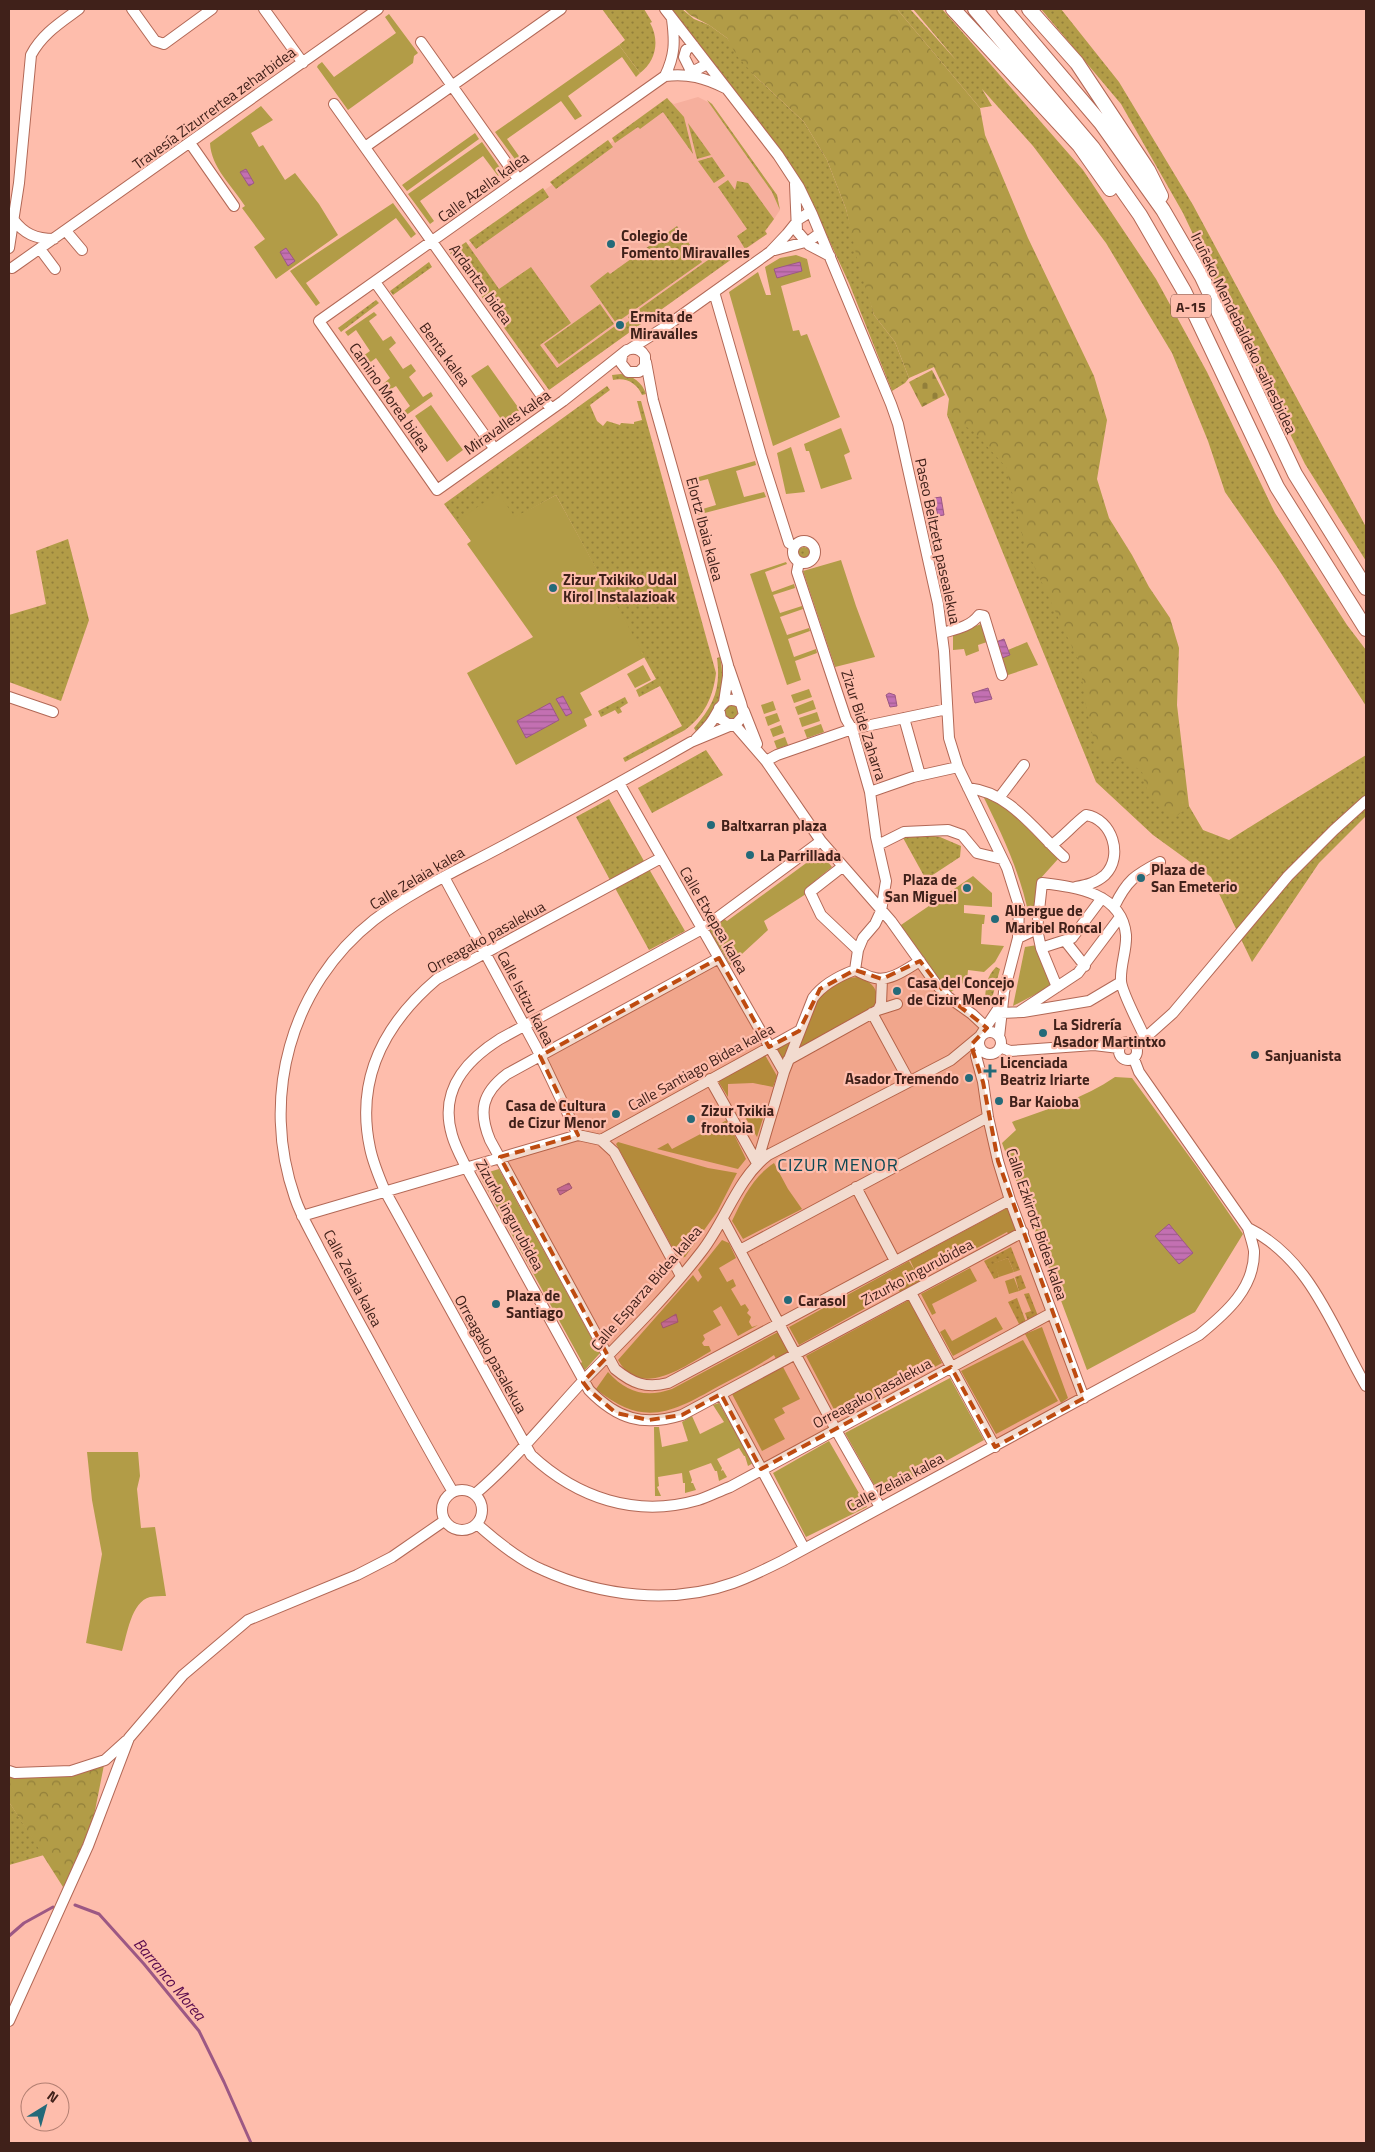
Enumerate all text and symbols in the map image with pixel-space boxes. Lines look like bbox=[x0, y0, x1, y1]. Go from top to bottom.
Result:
street label: Travesía Zizurrertea zeharbidea bbox=[128, 41, 301, 175]
street label: Calle Azella kalea bbox=[433, 146, 534, 228]
place label: Colegio de Fomento Miravalles bbox=[621, 224, 750, 264]
street label: Iruñeko Mendebaldeko saihesbidea bbox=[1185, 228, 1303, 438]
marker: Colegio de Fomento Miravalles bbox=[605, 238, 617, 250]
street label: Ardantze bidea bbox=[444, 239, 518, 329]
road number: A-15 bbox=[1171, 294, 1211, 318]
place label: Ermita de Miravalles bbox=[630, 305, 698, 345]
street label: Benta kalea bbox=[414, 317, 476, 391]
marker: Ermita de Miravalles bbox=[614, 319, 626, 331]
street label: Camino Morea bidea bbox=[344, 338, 437, 457]
street label: Miravalles kalea bbox=[459, 383, 555, 460]
street label: Paseo Beltzeta pasealekua bbox=[909, 456, 967, 627]
street label: Elortz Ibaia kalea bbox=[680, 475, 730, 584]
place label: Zizur Txikiko Udal Kirol Instalazioak bbox=[563, 568, 677, 608]
marker: Zizur Txikiko Udal Kirol Instalazioak bbox=[547, 582, 559, 594]
street label: Zizur Bide Zaharra bbox=[835, 667, 893, 784]
place label: Baltxarran plaza bbox=[721, 814, 827, 837]
marker: Baltxarran plaza bbox=[705, 819, 717, 831]
street label: Calle Zelaia kalea bbox=[365, 840, 469, 915]
place label: La Parrillada bbox=[760, 844, 842, 867]
marker: La Parrillada bbox=[744, 849, 756, 861]
place label: Plaza de San Emeterio bbox=[1151, 858, 1238, 898]
street label: Calle Etxepea kalea bbox=[674, 862, 754, 978]
place label: Plaza de San Miguel bbox=[885, 868, 957, 908]
marker: Plaza de San Emeterio bbox=[1135, 872, 1147, 884]
marker: Plaza de San Miguel bbox=[961, 882, 973, 894]
street label: Orreagako pasalekua bbox=[423, 895, 550, 979]
place label: Albergue de Maribel Roncal bbox=[1005, 899, 1102, 939]
marker: Albergue de Maribel Roncal bbox=[989, 913, 1001, 925]
street label: Calle Istizu kalea bbox=[491, 947, 561, 1050]
place label: Casa del Concejo de Cizur Menor bbox=[907, 971, 1015, 1011]
marker: Casa del Concejo de Cizur Menor bbox=[891, 985, 903, 997]
place label: La Sidrería Asador Martintxo bbox=[1053, 1013, 1166, 1053]
street label: Calle Santiago Bidea kalea bbox=[624, 1017, 779, 1117]
marker: La Sidrería Asador Martintxo bbox=[1037, 1027, 1049, 1039]
place label: Sanjuanista bbox=[1265, 1044, 1342, 1067]
marker: Sanjuanista bbox=[1249, 1049, 1261, 1061]
place label: Licenciada Beatriz Iriarte bbox=[1000, 1051, 1090, 1091]
marker: Licenciada Beatriz Iriarte bbox=[984, 1065, 996, 1077]
place label: Asador Tremendo bbox=[845, 1067, 959, 1090]
marker: Asador Tremendo bbox=[963, 1072, 975, 1084]
place label: Bar Kaioba bbox=[1009, 1090, 1079, 1113]
place label: Casa de Cultura de Cizur Menor bbox=[506, 1094, 606, 1134]
marker: Bar Kaioba bbox=[993, 1095, 1005, 1107]
place label: Zizur Txikia frontoia bbox=[701, 1099, 775, 1139]
marker: Casa de Cultura de Cizur Menor bbox=[610, 1108, 622, 1120]
marker: Zizur Txikia frontoia bbox=[685, 1113, 697, 1125]
street label: Calle Ezkirotz Bidea kalea bbox=[1000, 1145, 1074, 1304]
district label: CIZUR MENOR bbox=[777, 1151, 899, 1178]
street label: Zizurko ingurubidea bbox=[470, 1155, 550, 1275]
street label: Calle Esparza Bidea kalea bbox=[585, 1220, 707, 1356]
street label: Calle Zelaia kalea bbox=[318, 1225, 389, 1331]
street label: Zizurko ingurubidea bbox=[857, 1233, 978, 1311]
place label: Plaza de Santiago bbox=[506, 1284, 563, 1324]
place label: Carasol bbox=[798, 1289, 846, 1312]
street label: Orreagako pasalekua bbox=[449, 1291, 533, 1418]
marker: Carasol bbox=[782, 1294, 794, 1306]
marker: Plaza de Santiago bbox=[490, 1298, 502, 1310]
street label: Orreagako pasalekua bbox=[808, 1352, 936, 1434]
street label: Calle Zelaia kalea bbox=[842, 1446, 948, 1517]
water label: Barranco Morea bbox=[128, 1932, 212, 2026]
north arrow bbox=[20, 2082, 70, 2132]
text: N bbox=[43, 2085, 63, 2108]

